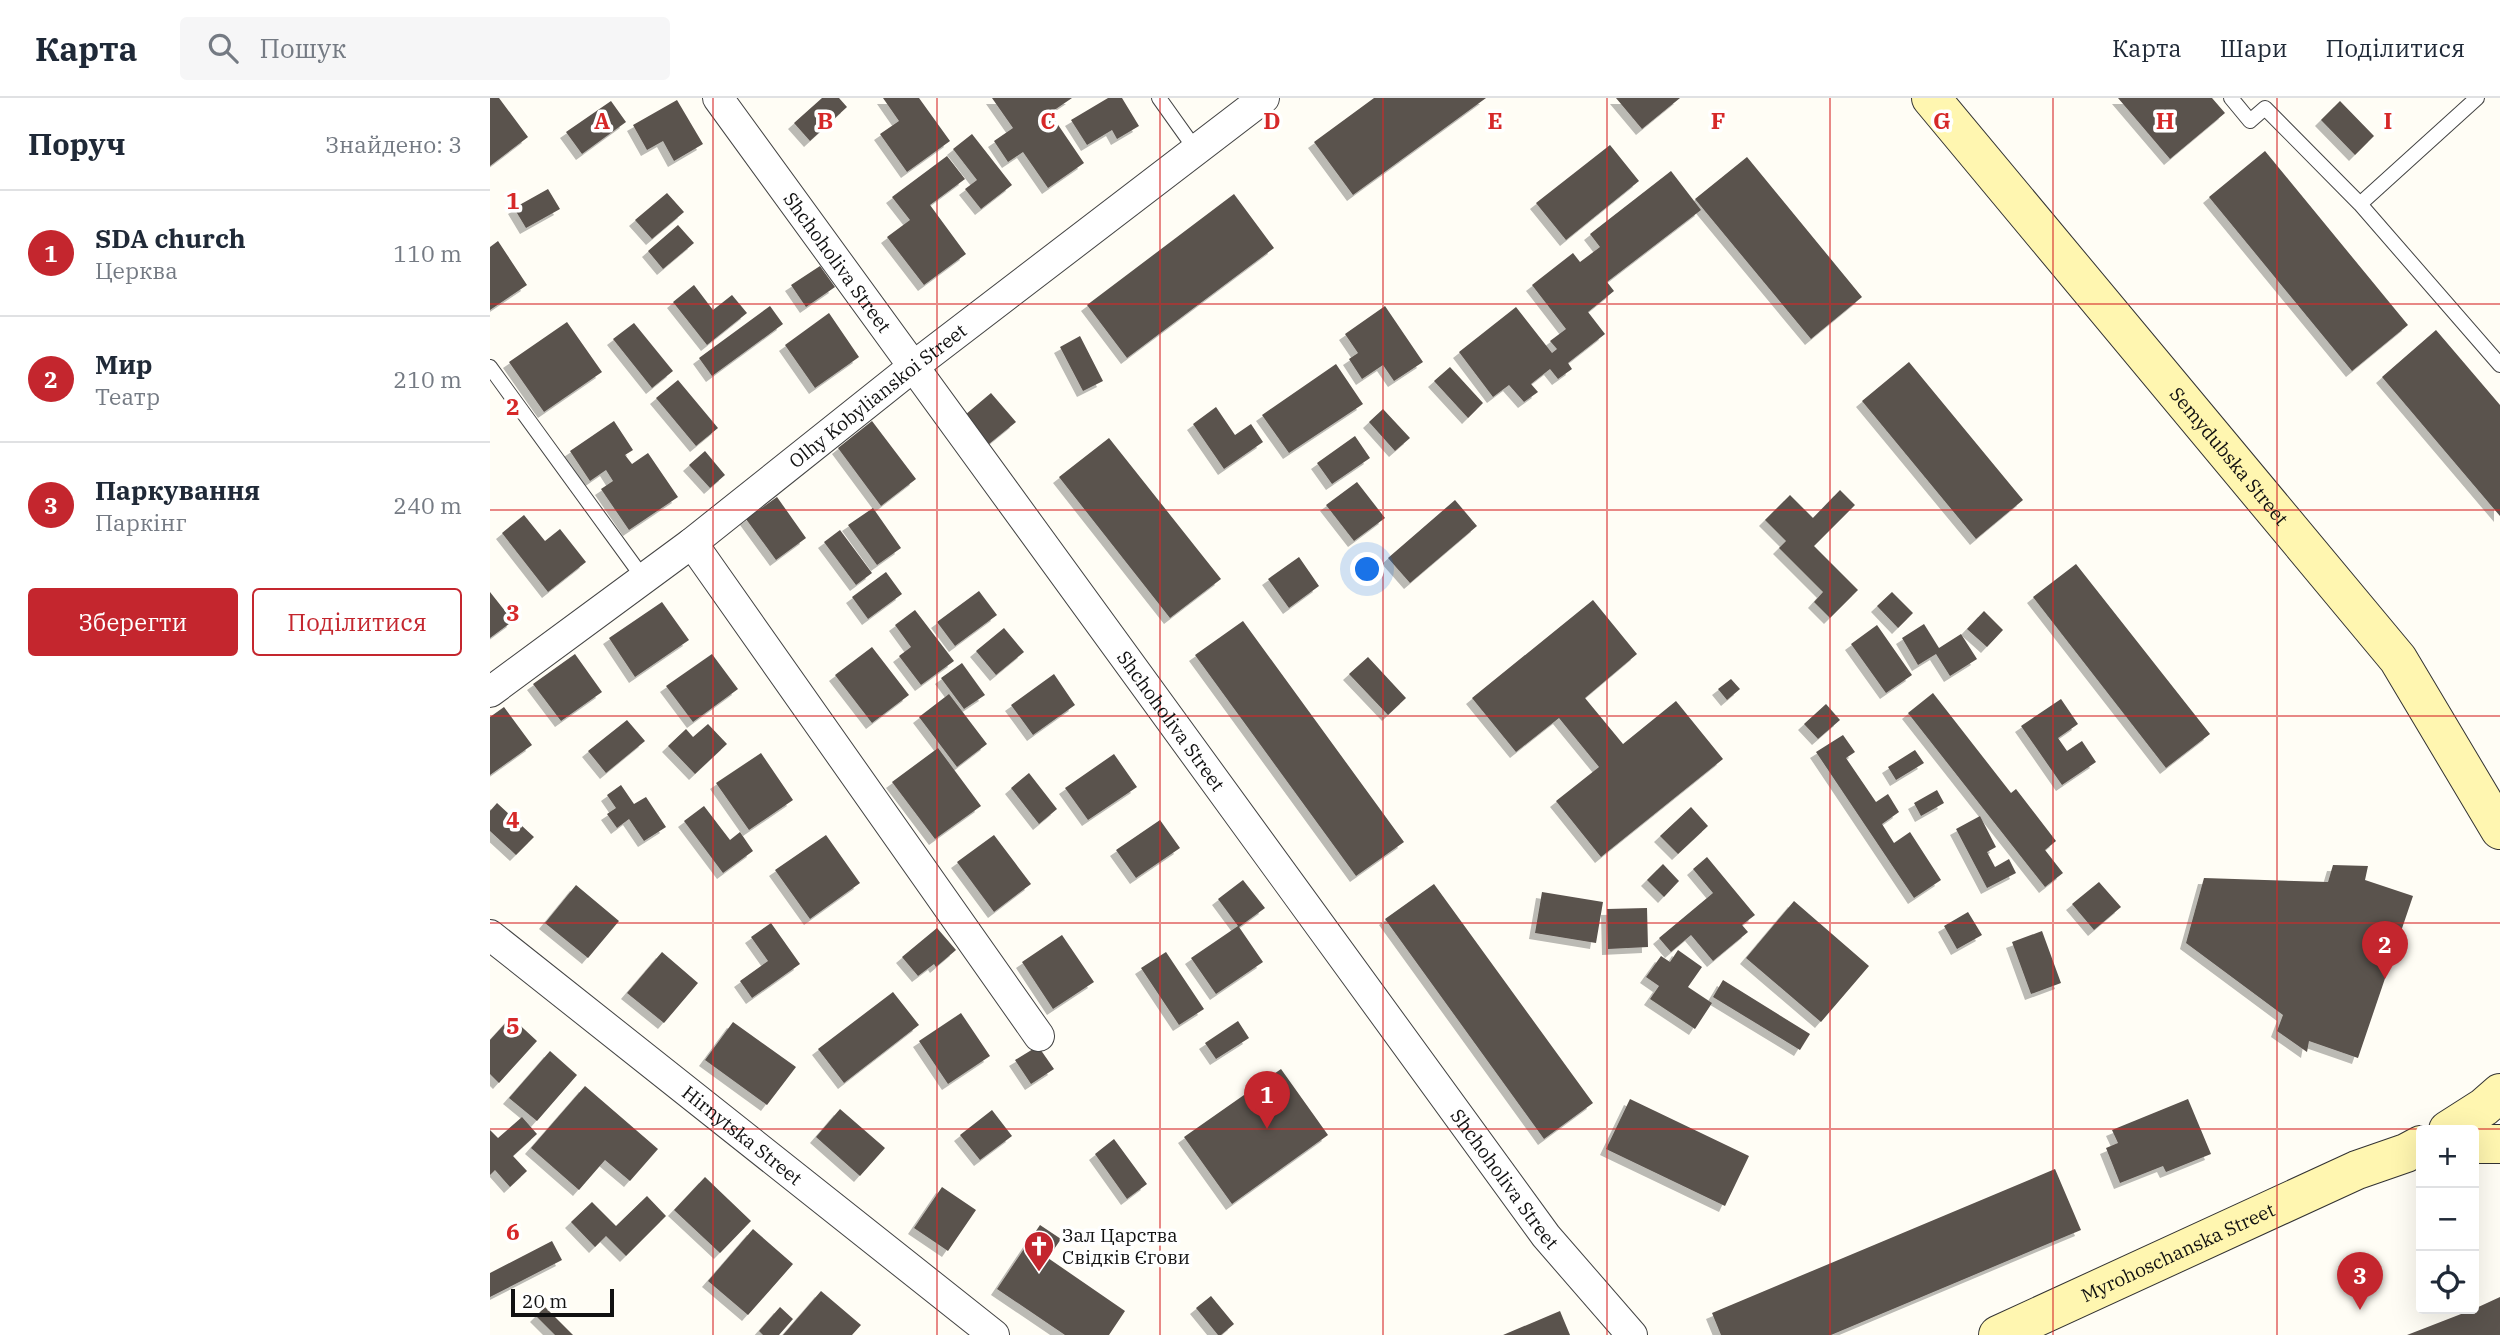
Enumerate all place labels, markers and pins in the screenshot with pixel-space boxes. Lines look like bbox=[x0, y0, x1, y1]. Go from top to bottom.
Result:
pin: 2 bbox=[2362, 921, 2408, 979]
pin: 1 bbox=[1244, 1071, 1290, 1129]
place label: Зал Царства Свідків Єгови bbox=[1062, 1223, 1190, 1269]
church icon: Зал Царства Свідків Єгови bbox=[1022, 1229, 1056, 1273]
pin: 3 bbox=[2337, 1252, 2383, 1310]

